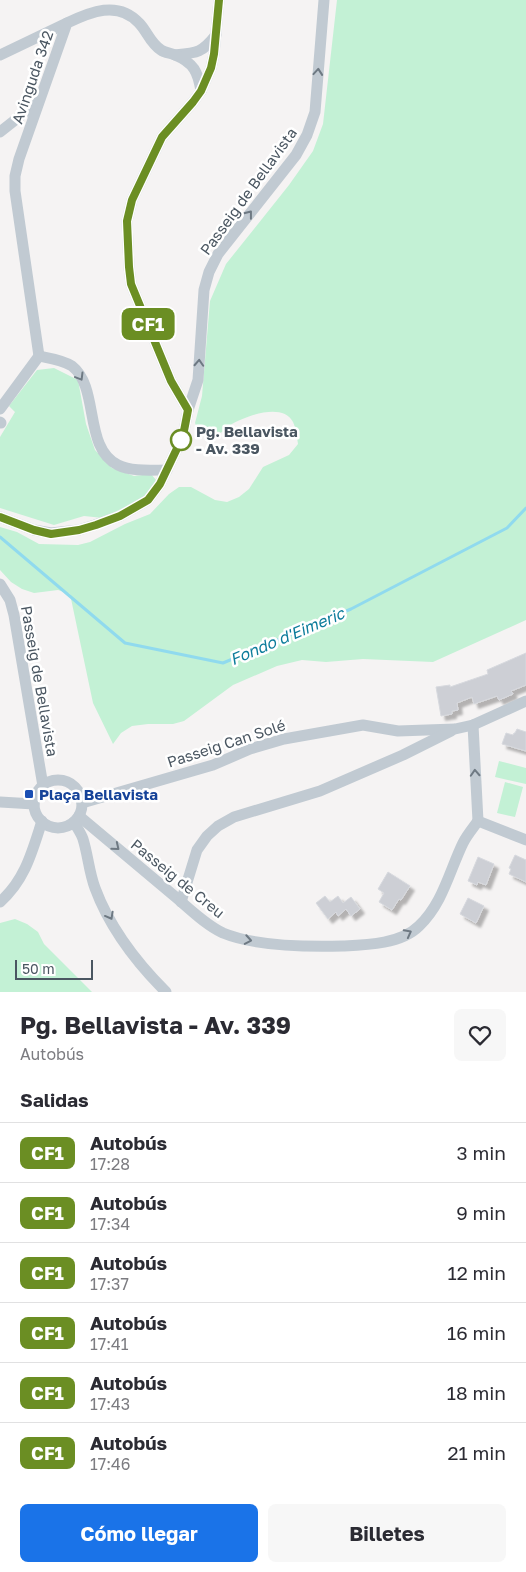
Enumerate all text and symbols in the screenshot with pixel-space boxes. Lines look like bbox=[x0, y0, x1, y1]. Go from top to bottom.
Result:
street label: Avinguda 342 bbox=[8, 28, 56, 126]
one-way arrow bbox=[312, 68, 323, 76]
street label: Passeig de Bellavista bbox=[196, 124, 300, 258]
one-way arrow bbox=[244, 211, 252, 220]
line badge: CF1 bbox=[119, 308, 177, 340]
text: CF1 bbox=[132, 313, 164, 335]
one-way arrow bbox=[193, 358, 204, 366]
one-way arrow bbox=[73, 372, 83, 381]
place label: Pg. Bellavista - Av. 339 bbox=[196, 422, 298, 457]
marker: Pg. Bellavista - Av. 339 bbox=[170, 429, 192, 451]
water label: Fondo d'Eimeric bbox=[227, 602, 348, 669]
street label: Passeig de Bellavista bbox=[18, 604, 62, 758]
street label: Passeig Can Solé bbox=[165, 715, 288, 771]
one-way arrow bbox=[469, 769, 480, 777]
place label: Plaça Bellavista bbox=[39, 785, 158, 803]
marker: Plaça Bellavista bbox=[23, 788, 35, 800]
street label: Passeig de Creu bbox=[128, 835, 228, 921]
one-way arrow bbox=[111, 842, 120, 851]
one-way arrow bbox=[103, 911, 113, 920]
one-way arrow bbox=[403, 929, 412, 939]
one-way arrow bbox=[243, 934, 252, 944]
scale bar bbox=[15, 957, 92, 980]
text: 50 m bbox=[22, 960, 55, 977]
button: heart bbox=[454, 1009, 506, 1061]
text: Pg. Bellavista - Av. 339 bbox=[20, 1010, 291, 1039]
text: Autobús bbox=[20, 1044, 84, 1064]
text: Salidas bbox=[20, 1088, 89, 1111]
text: Autobús bbox=[90, 1131, 167, 1154]
text: 3 min bbox=[457, 1141, 506, 1164]
text: CF1 bbox=[31, 1142, 64, 1164]
text: 17:28 bbox=[90, 1154, 130, 1174]
text: Autobús bbox=[90, 1191, 167, 1214]
text: 9 min bbox=[456, 1201, 506, 1224]
text: CF1 bbox=[31, 1202, 64, 1224]
text: 17:34 bbox=[90, 1214, 130, 1234]
text: Autobús bbox=[90, 1251, 167, 1274]
text: 12 min bbox=[447, 1261, 506, 1284]
text: CF1 bbox=[31, 1262, 64, 1284]
text: 17:37 bbox=[90, 1274, 129, 1294]
text: Autobús bbox=[90, 1311, 167, 1334]
text: 16 min bbox=[447, 1321, 506, 1344]
text: CF1 bbox=[31, 1322, 64, 1344]
text: 17:41 bbox=[90, 1334, 129, 1354]
text: Autobús bbox=[90, 1371, 167, 1394]
text: 18 min bbox=[447, 1381, 506, 1404]
text: CF1 bbox=[31, 1382, 64, 1404]
text: 17:43 bbox=[90, 1394, 130, 1414]
text: Autobús bbox=[90, 1431, 167, 1454]
text: 21 min bbox=[447, 1441, 506, 1464]
text: CF1 bbox=[31, 1442, 64, 1464]
text: 17:46 bbox=[90, 1454, 130, 1474]
button: Cómo llegar bbox=[20, 1504, 258, 1562]
button: Billetes bbox=[268, 1504, 506, 1562]

